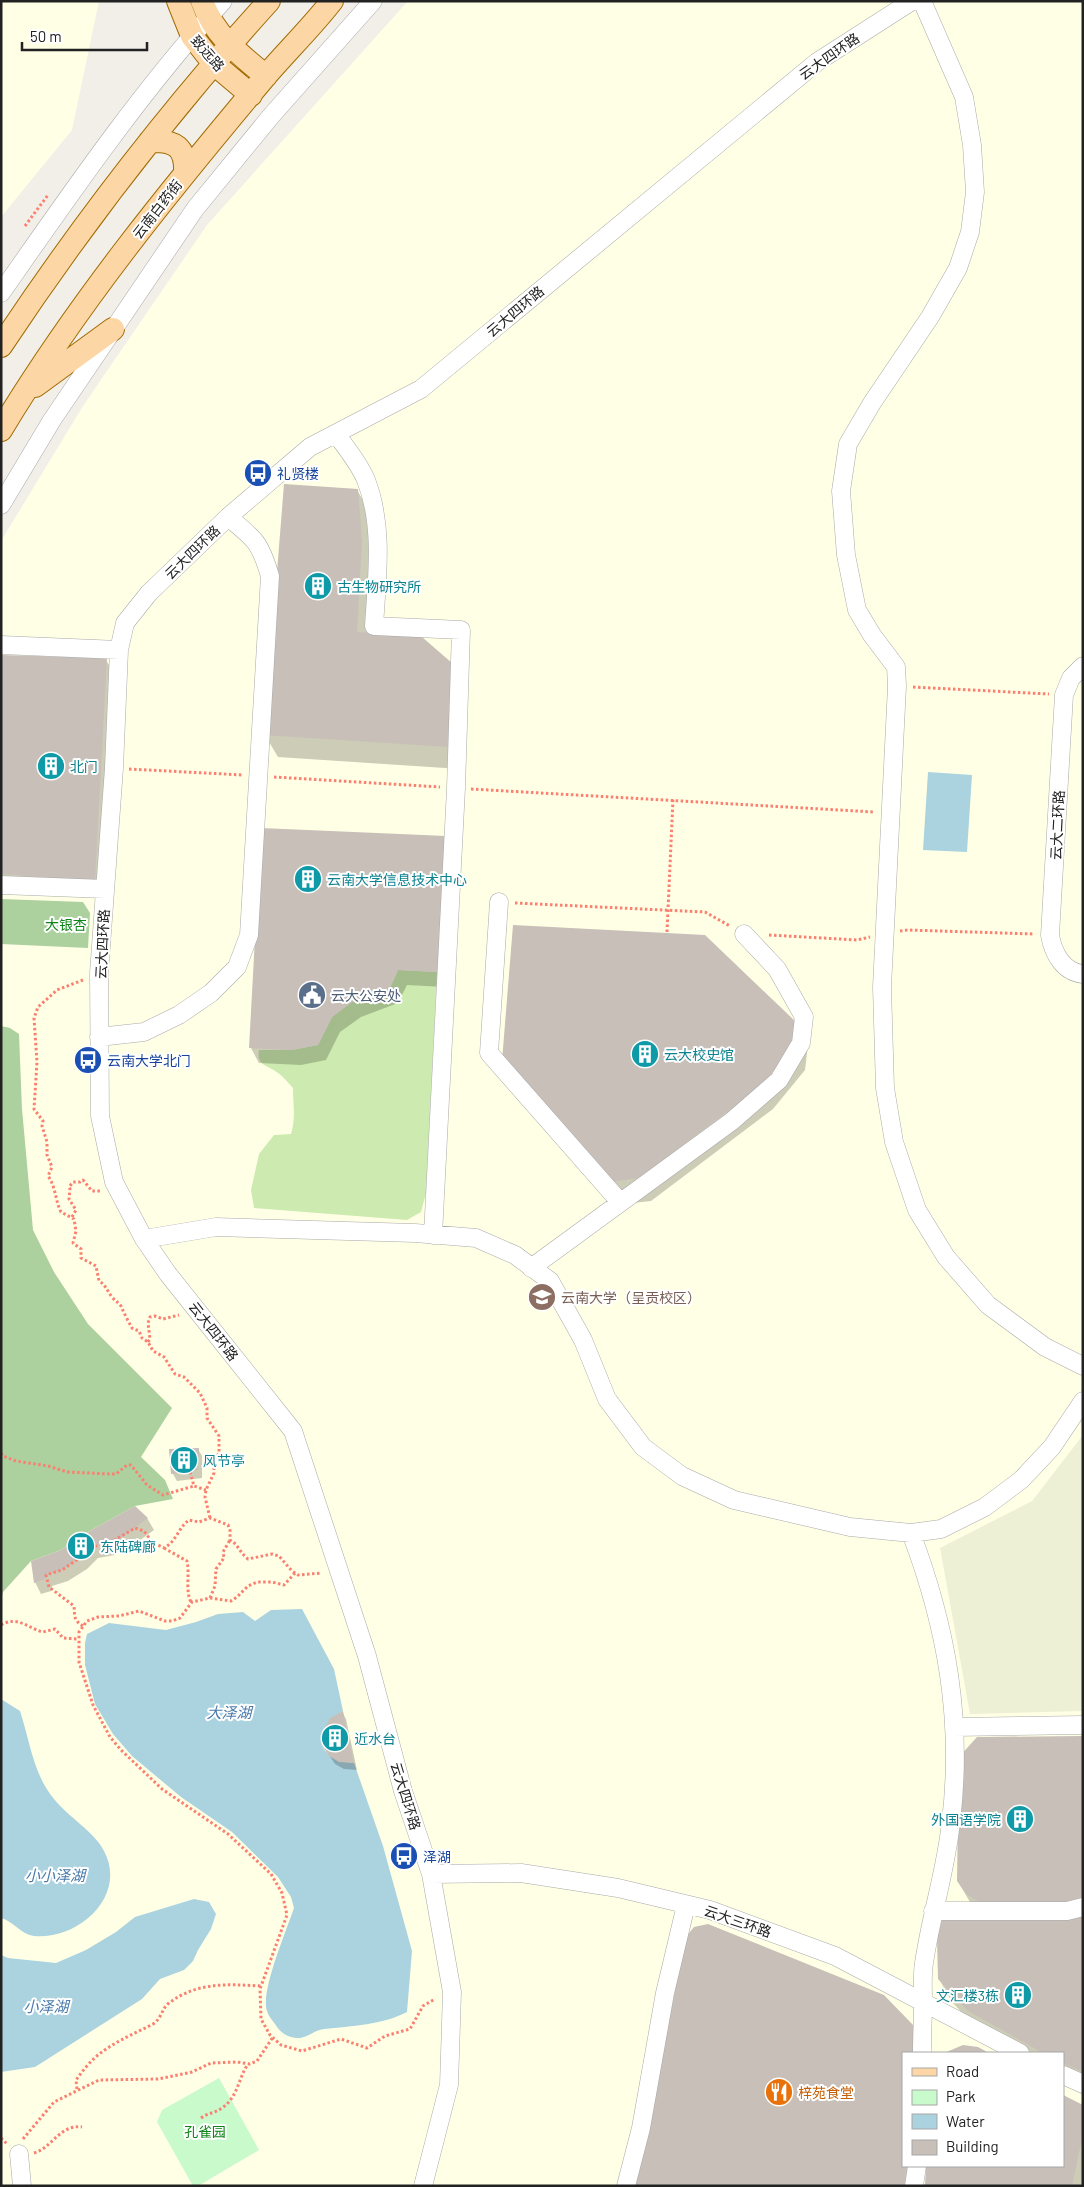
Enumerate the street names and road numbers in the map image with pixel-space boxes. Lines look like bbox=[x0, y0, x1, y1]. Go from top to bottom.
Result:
street label: 云大四环路 bbox=[795, 29, 863, 83]
street label: 致远路 bbox=[188, 32, 228, 74]
street label: 云南白药街 bbox=[129, 176, 185, 242]
street label: 云大四环路 bbox=[483, 282, 547, 340]
street label: 云大四环路 bbox=[161, 522, 223, 582]
street label: 云大二环路 bbox=[1047, 790, 1067, 860]
street label: 云大四环路 bbox=[92, 909, 112, 979]
street label: 云大四环路 bbox=[186, 1298, 242, 1364]
street label: 云大四环路 bbox=[388, 1760, 424, 1832]
street label: 云大三环路 bbox=[702, 1902, 774, 1940]

